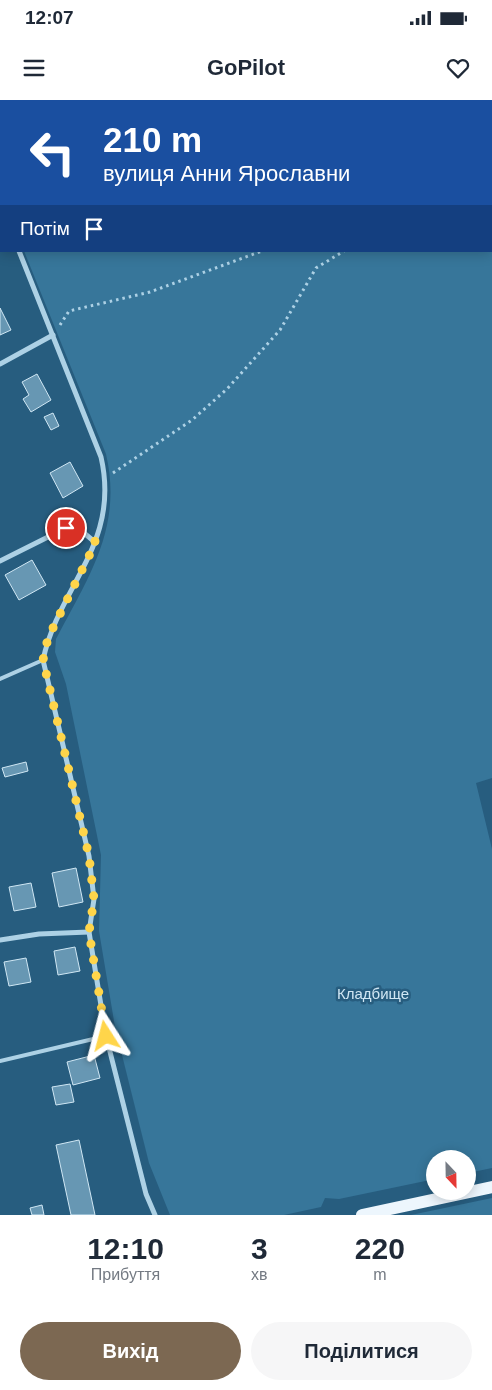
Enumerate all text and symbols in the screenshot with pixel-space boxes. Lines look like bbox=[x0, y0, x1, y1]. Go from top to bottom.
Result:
text: 12:07 bbox=[25, 7, 74, 28]
icon: menu bbox=[20, 54, 48, 82]
icon: heart bbox=[444, 54, 472, 82]
text: GoPilot bbox=[207, 55, 285, 80]
icon: left bbox=[20, 120, 85, 185]
text: 210 m bbox=[103, 120, 202, 159]
text: вулиця Анни Ярославни bbox=[103, 161, 350, 186]
icon: arrive bbox=[80, 215, 108, 243]
text: Потім bbox=[20, 218, 70, 239]
pin bbox=[45, 507, 87, 549]
icon: arrive bbox=[52, 514, 80, 542]
park label: Кладбище bbox=[337, 985, 409, 1002]
position arrow bbox=[79, 1009, 131, 1061]
north arrow bbox=[426, 1150, 476, 1200]
map controls bbox=[426, 1150, 476, 1200]
text: 12:10 bbox=[87, 1232, 164, 1265]
text: 3 bbox=[251, 1232, 268, 1265]
text: 220 bbox=[355, 1232, 405, 1265]
text: Прибуття bbox=[91, 1266, 160, 1283]
text: хв bbox=[251, 1266, 268, 1283]
text: m bbox=[373, 1266, 386, 1283]
button: Вихід bbox=[20, 1322, 241, 1380]
button: Поділитися bbox=[251, 1322, 472, 1380]

